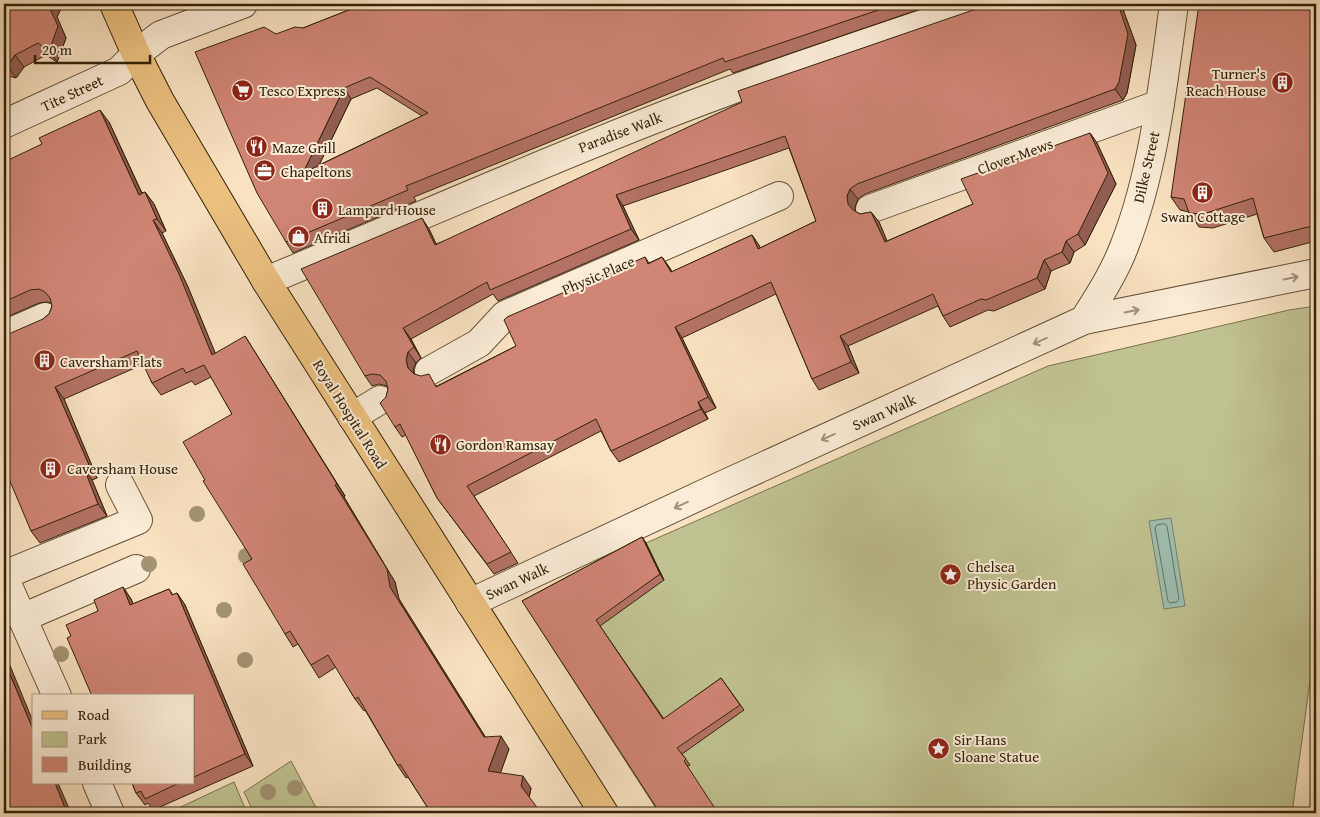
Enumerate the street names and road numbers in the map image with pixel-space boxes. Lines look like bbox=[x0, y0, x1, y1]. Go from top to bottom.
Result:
street label: Tite Street bbox=[38, 69, 107, 117]
street label: Paradise Walk bbox=[575, 106, 665, 158]
street label: Dilke Street bbox=[1128, 128, 1165, 205]
street label: Clover Mews bbox=[974, 133, 1056, 179]
street label: Physic Place bbox=[558, 250, 638, 300]
street label: Royal Hospital Road bbox=[308, 355, 392, 473]
street label: Swan Walk bbox=[849, 388, 920, 435]
street label: Swan Walk bbox=[482, 557, 552, 605]

